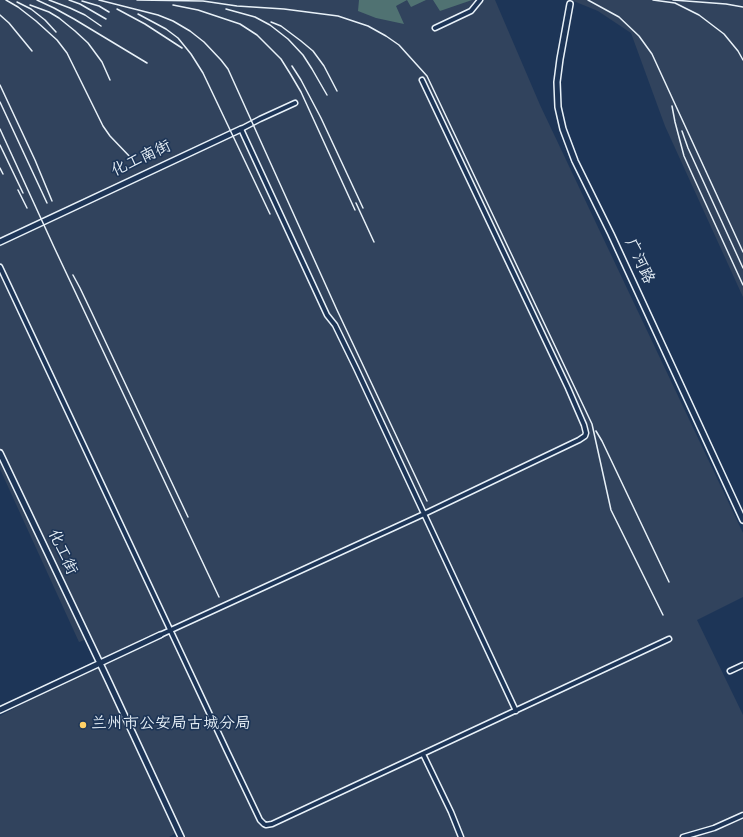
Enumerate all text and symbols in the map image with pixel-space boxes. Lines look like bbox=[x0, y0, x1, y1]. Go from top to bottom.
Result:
street label: 化工南街 bbox=[109, 138, 175, 182]
street label: 广河路 bbox=[619, 236, 657, 288]
street label: 化工街 bbox=[42, 527, 80, 579]
place label: 兰州市公安局古城分局 bbox=[91, 715, 251, 735]
marker: 兰州市公安局古城分局 bbox=[78, 720, 88, 730]

